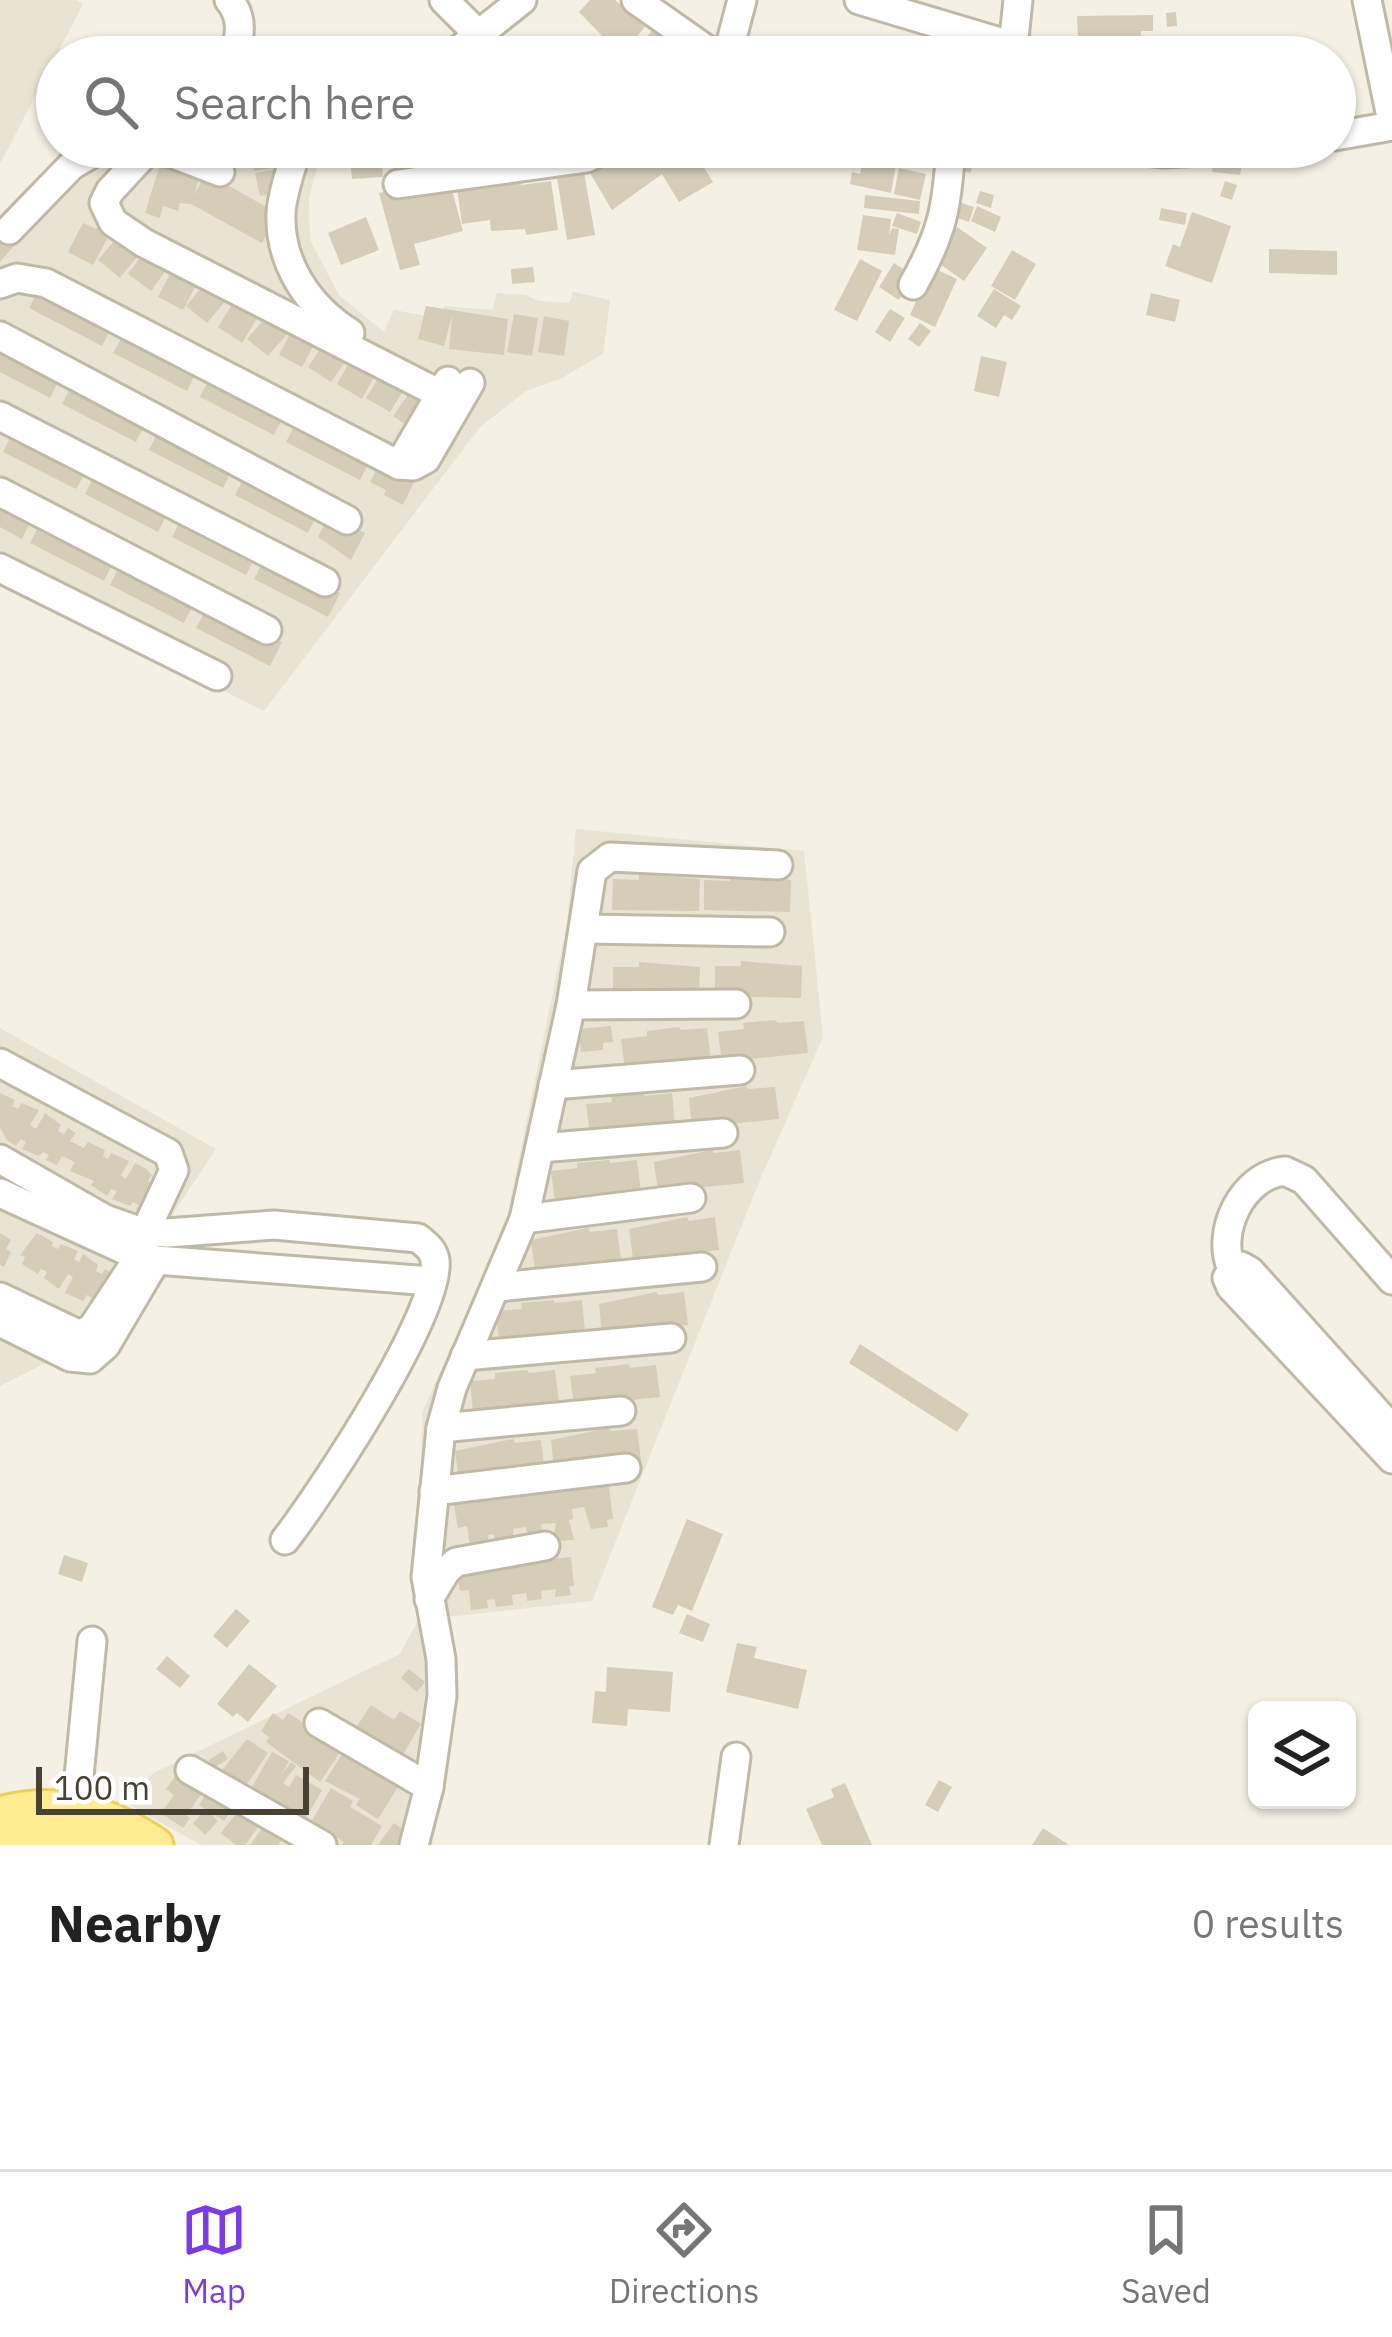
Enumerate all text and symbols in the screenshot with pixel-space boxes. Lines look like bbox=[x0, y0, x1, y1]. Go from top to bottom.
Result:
search box bbox=[36, 36, 1356, 168]
icon: search bbox=[78, 69, 144, 135]
text: Search here bbox=[174, 73, 415, 131]
map controls bbox=[1248, 1701, 1356, 1809]
button: layers bbox=[1248, 1701, 1356, 1809]
scale bar bbox=[36, 1761, 309, 1814]
text: 100 m bbox=[54, 1766, 150, 1809]
text: Nearby bbox=[48, 1890, 221, 1956]
text: 0 results bbox=[1192, 1898, 1344, 1949]
tab: Map bbox=[181, 2197, 247, 2312]
tab: Directions bbox=[609, 2197, 759, 2312]
tab: Saved bbox=[1121, 2197, 1211, 2312]

